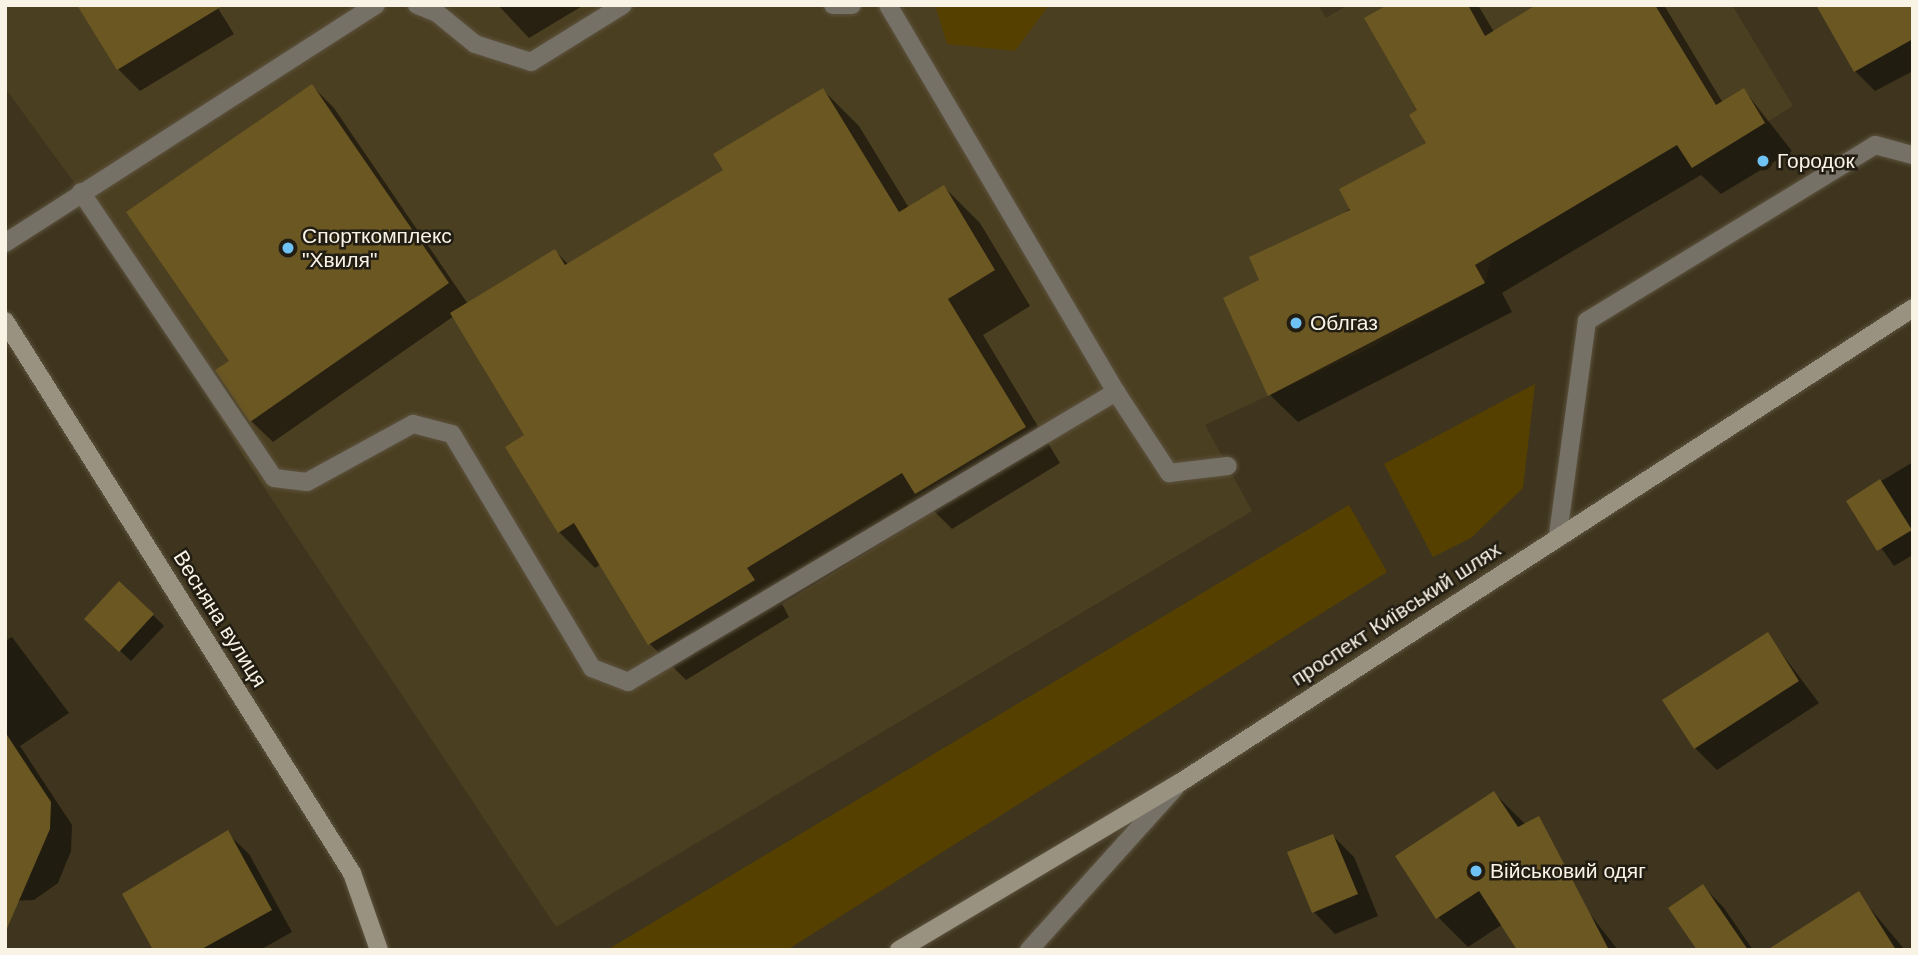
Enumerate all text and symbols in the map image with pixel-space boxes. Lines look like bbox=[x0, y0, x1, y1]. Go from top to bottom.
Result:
place label: Городок bbox=[1777, 148, 1855, 174]
marker: Городок bbox=[1755, 153, 1771, 169]
place label: Спорткомплекс "Хвиля" bbox=[302, 223, 452, 273]
marker: Спорткомплекс "Хвиля" bbox=[280, 240, 296, 256]
place label: Облгаз bbox=[1310, 310, 1378, 336]
marker: Облгаз bbox=[1288, 315, 1304, 331]
street label: проспект Київський шлях bbox=[1286, 537, 1506, 691]
street label: Весняна вулиця bbox=[168, 546, 272, 692]
place label: Військовий одяг bbox=[1490, 858, 1646, 884]
marker: Військовий одяг bbox=[1468, 863, 1484, 879]

